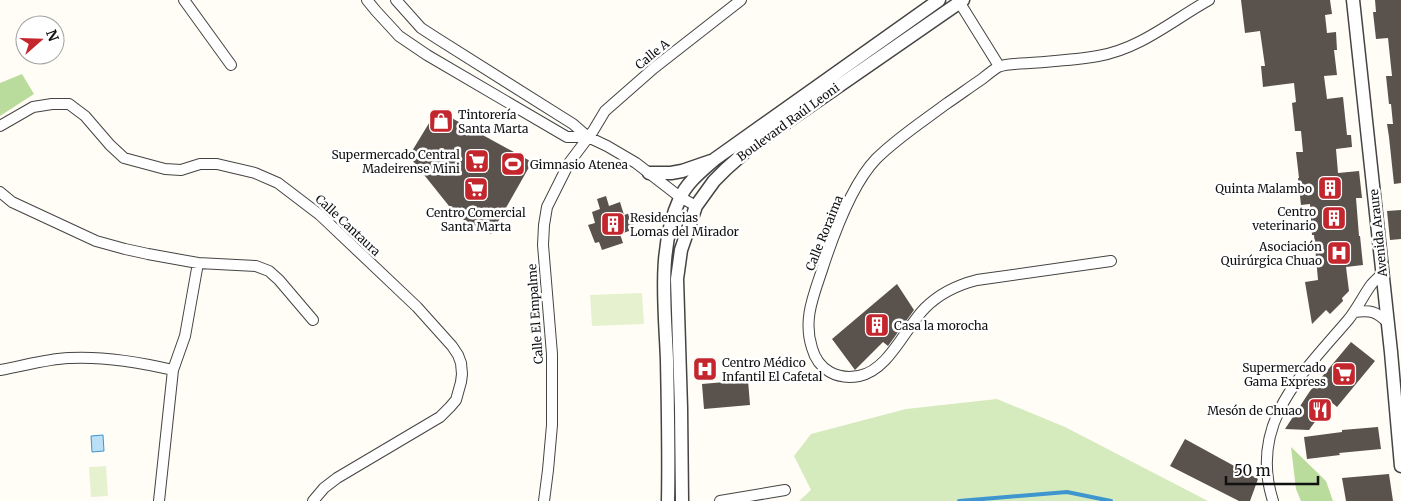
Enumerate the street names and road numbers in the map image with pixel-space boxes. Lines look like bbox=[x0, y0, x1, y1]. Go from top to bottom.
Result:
street label: Calle A bbox=[632, 35, 672, 72]
street label: Boulevard Raúl Leoni bbox=[734, 80, 842, 164]
street label: Avenida Araure bbox=[1366, 188, 1390, 279]
street label: Calle Cantaura bbox=[312, 191, 384, 259]
street label: Calle Roraima bbox=[802, 193, 846, 273]
street label: Calle El Empalme bbox=[524, 263, 546, 365]

